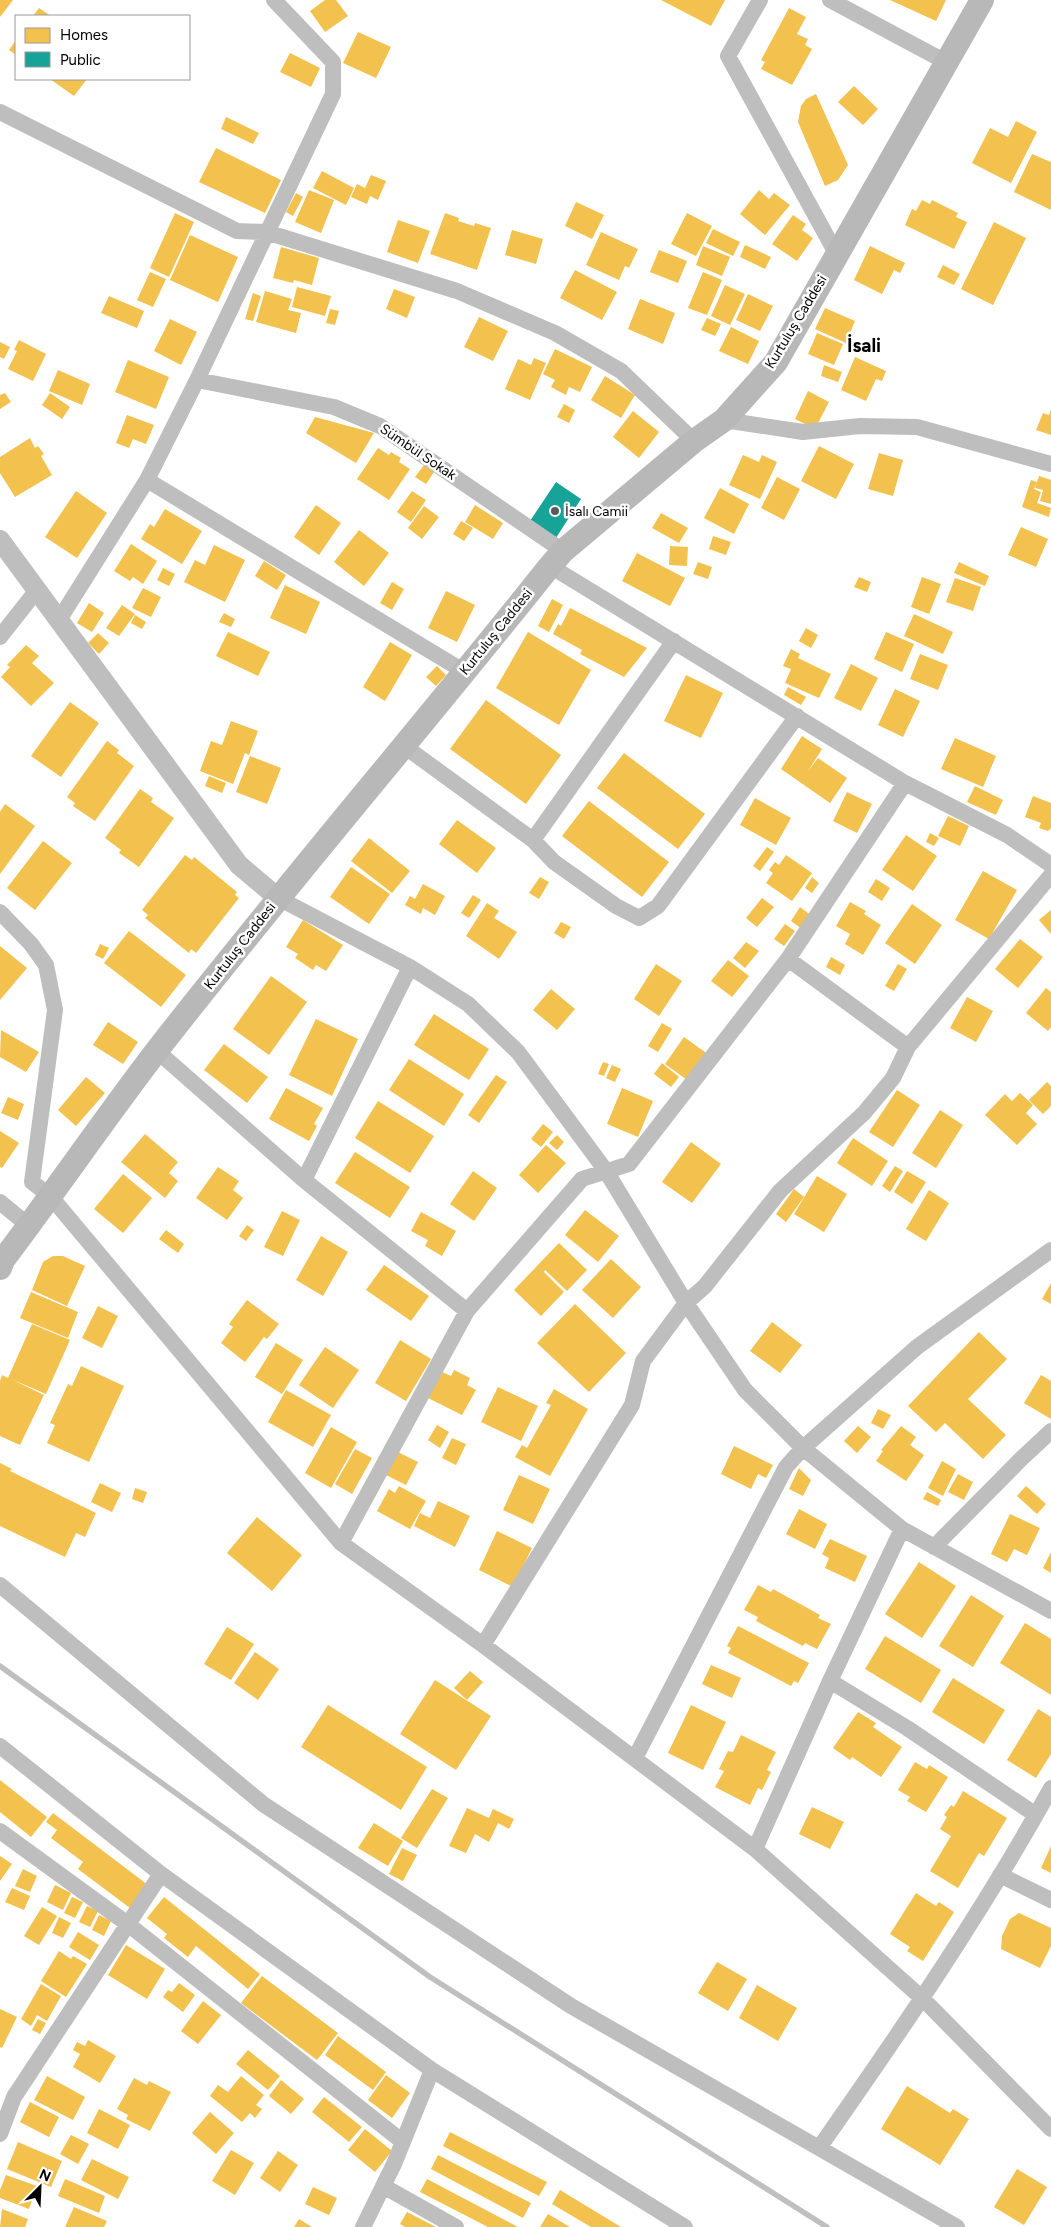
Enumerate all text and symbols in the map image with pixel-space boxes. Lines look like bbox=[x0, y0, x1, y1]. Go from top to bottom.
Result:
legend bbox=[15, 15, 190, 80]
text: Homes bbox=[60, 26, 108, 44]
text: Public bbox=[60, 51, 101, 69]
street label: Kurtuluş Caddesi bbox=[761, 272, 831, 372]
district label: İsali bbox=[847, 334, 881, 357]
street label: Sümbül Sokak bbox=[377, 420, 459, 484]
place label: İsalı Camii bbox=[565, 503, 628, 520]
marker: İsalı Camii bbox=[549, 505, 561, 517]
street label: Kurtuluş Caddesi bbox=[456, 585, 536, 679]
street label: Kurtuluş Caddesi bbox=[201, 899, 279, 993]
north arrow bbox=[15, 2162, 65, 2212]
text: N bbox=[37, 2166, 53, 2186]

